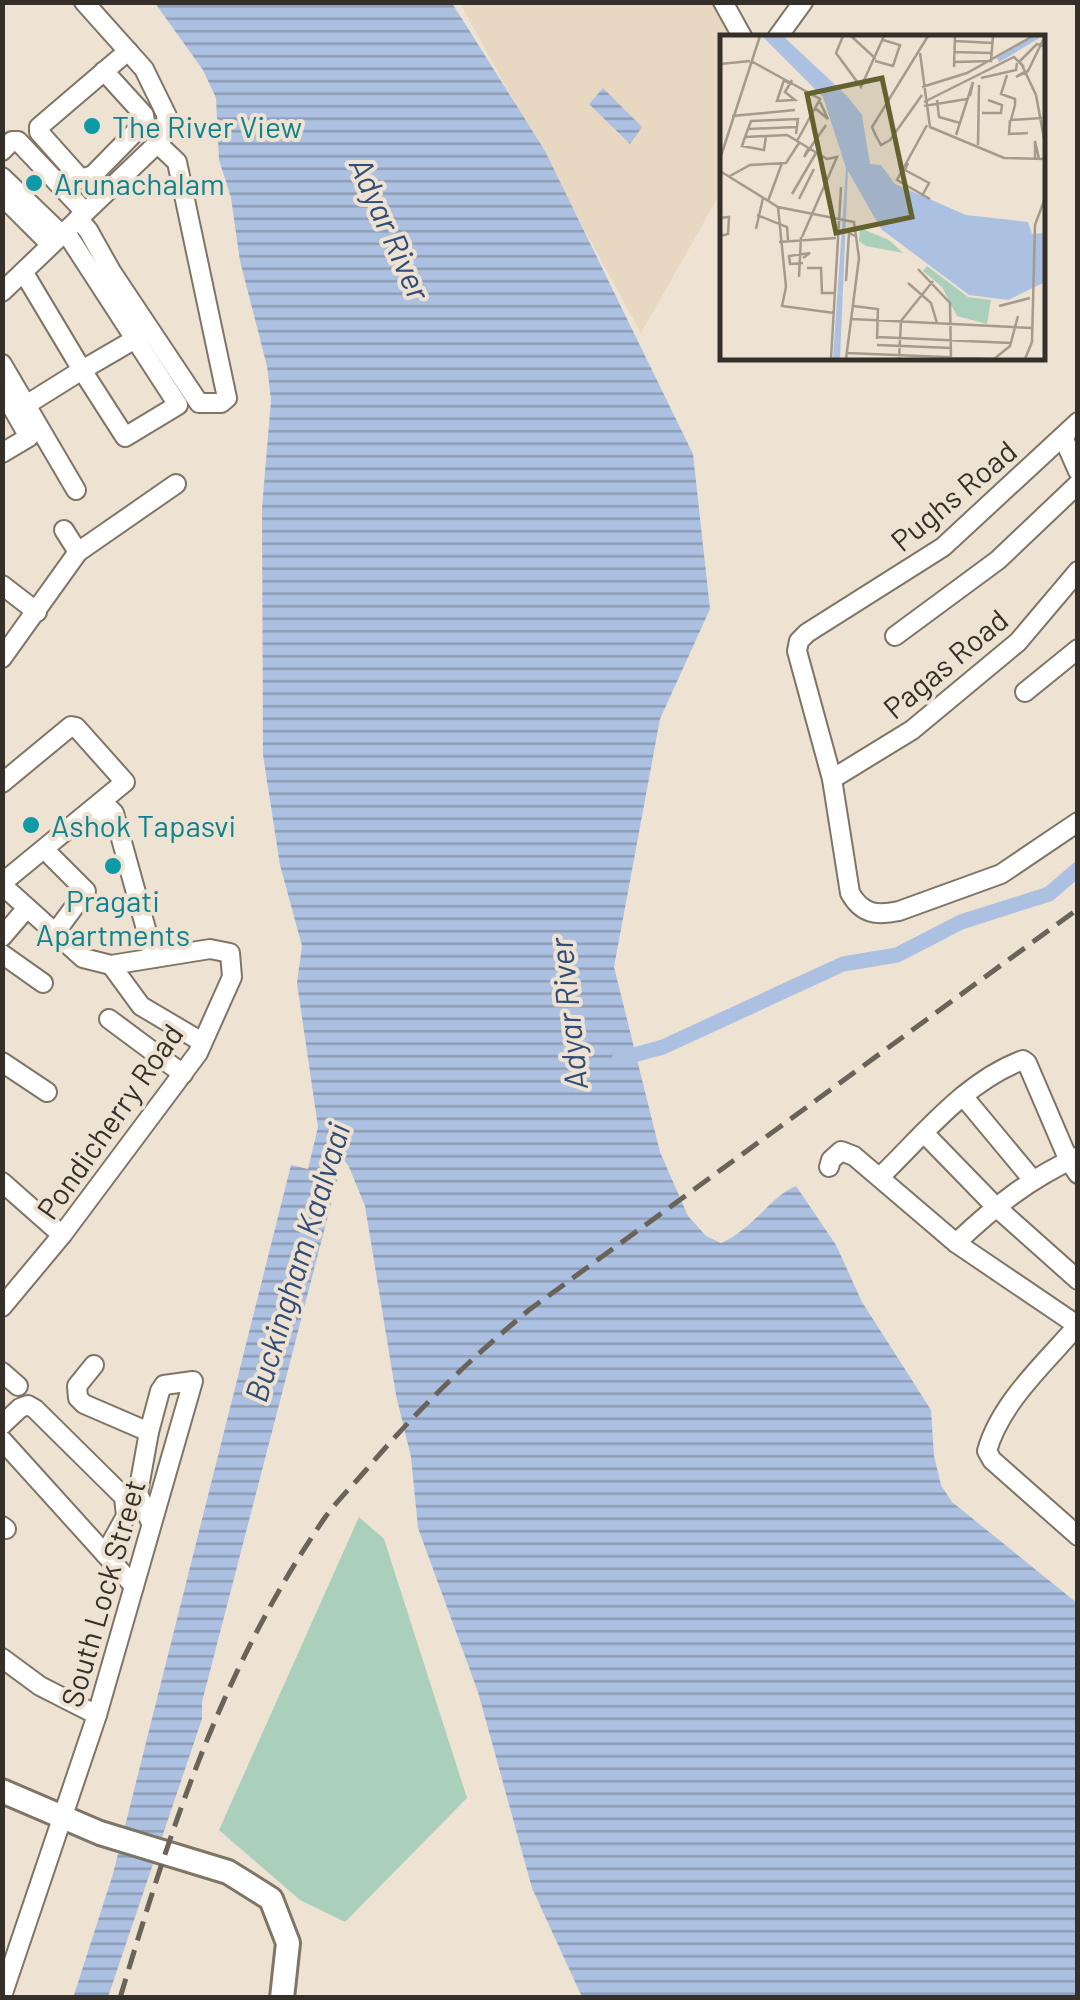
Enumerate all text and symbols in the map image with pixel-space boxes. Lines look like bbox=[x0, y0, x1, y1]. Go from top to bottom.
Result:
inset map bbox=[720, 35, 1045, 360]
place label: The River View bbox=[112, 108, 302, 144]
marker: The River View bbox=[81, 115, 103, 137]
water label: Adyar River bbox=[343, 151, 440, 307]
place label: Arunachalam bbox=[54, 165, 225, 201]
marker: Arunachalam bbox=[23, 172, 45, 194]
street label: Pughs Road bbox=[883, 432, 1023, 558]
street label: Pagas Road bbox=[876, 601, 1014, 725]
place label: Ashok Tapasvi bbox=[51, 807, 236, 843]
marker: Ashok Tapasvi bbox=[20, 814, 42, 836]
marker: Pragati Apartments bbox=[102, 855, 124, 877]
place label: Pragati Apartments bbox=[36, 882, 190, 952]
water label: Adyar River bbox=[540, 935, 594, 1092]
street label: Pondicherry Road bbox=[28, 1016, 190, 1226]
water label: Buckingham Kaalvaai bbox=[236, 1118, 357, 1406]
street label: South Lock Street bbox=[52, 1475, 152, 1711]

